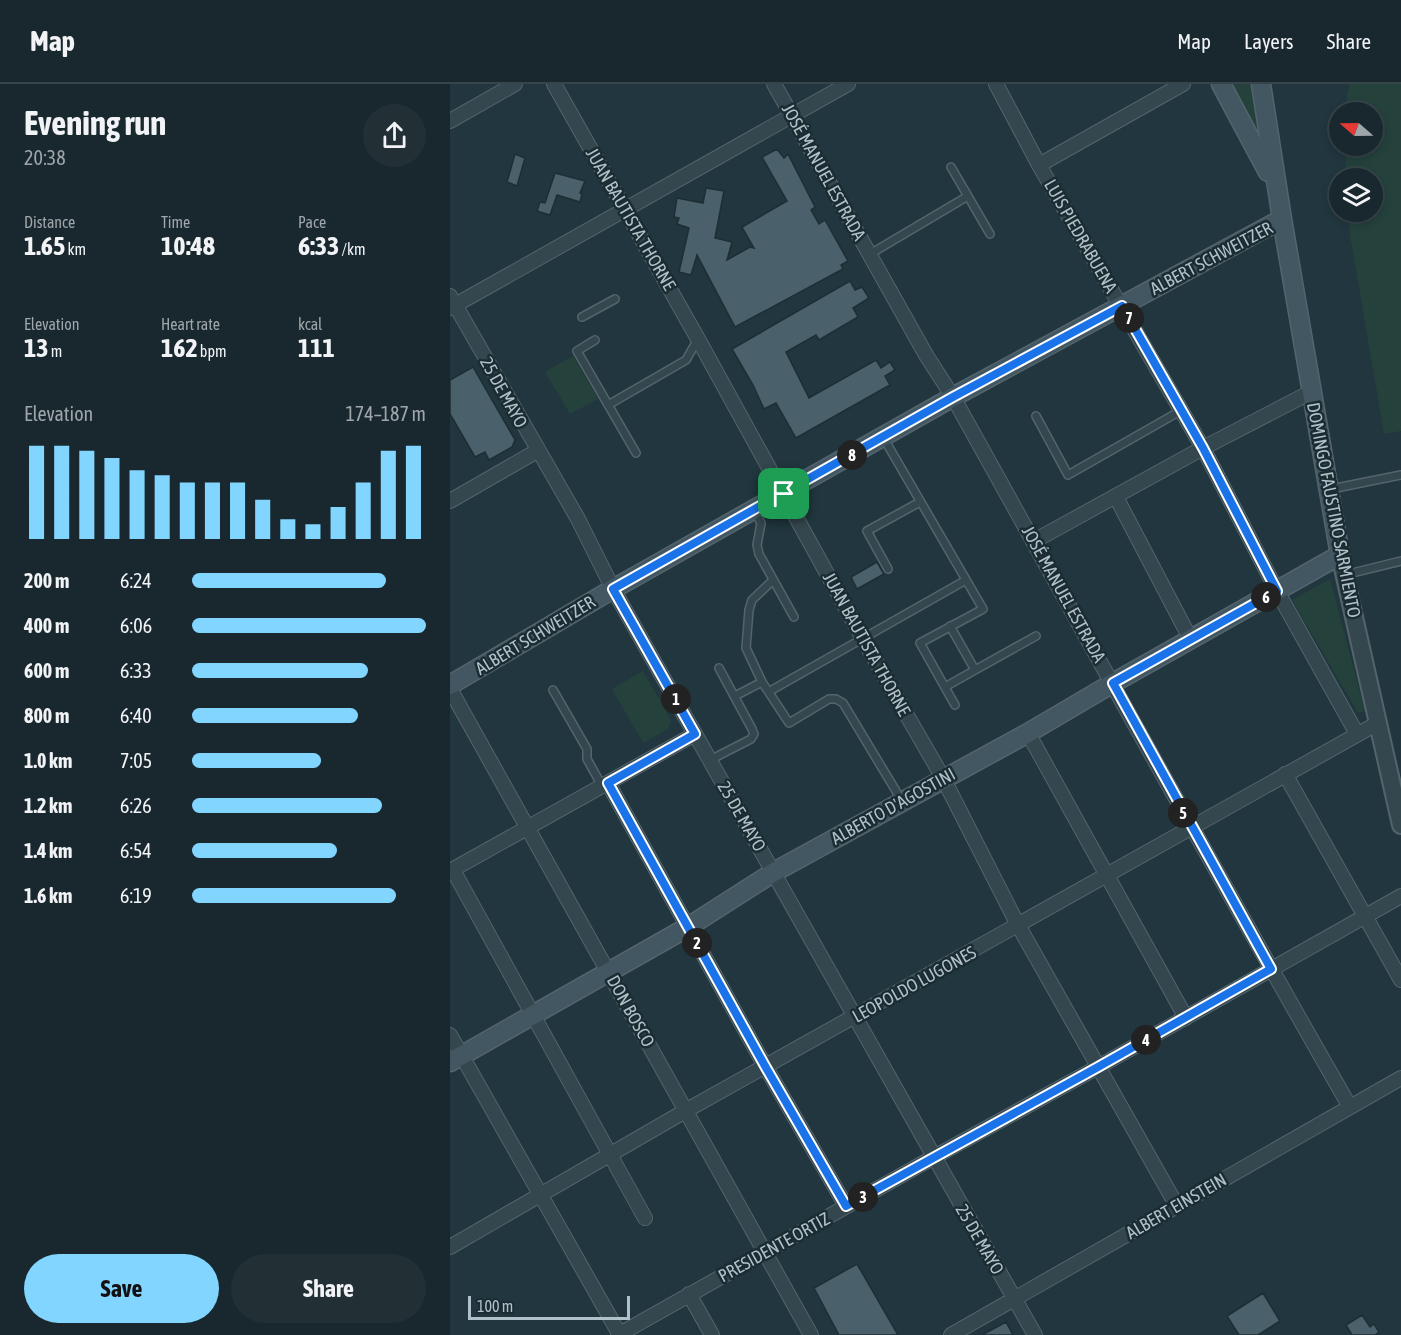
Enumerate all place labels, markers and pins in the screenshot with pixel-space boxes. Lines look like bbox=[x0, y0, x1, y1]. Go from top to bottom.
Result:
pin: 7 bbox=[1114, 303, 1144, 333]
pin: 8 bbox=[837, 440, 867, 470]
pin bbox=[758, 468, 809, 519]
pin: 6 bbox=[1251, 582, 1281, 612]
pin: 1 bbox=[661, 684, 691, 714]
pin: 5 bbox=[1168, 798, 1198, 828]
pin: 2 bbox=[682, 928, 712, 958]
pin: 4 bbox=[1131, 1025, 1161, 1055]
pin: 3 bbox=[848, 1182, 878, 1212]

